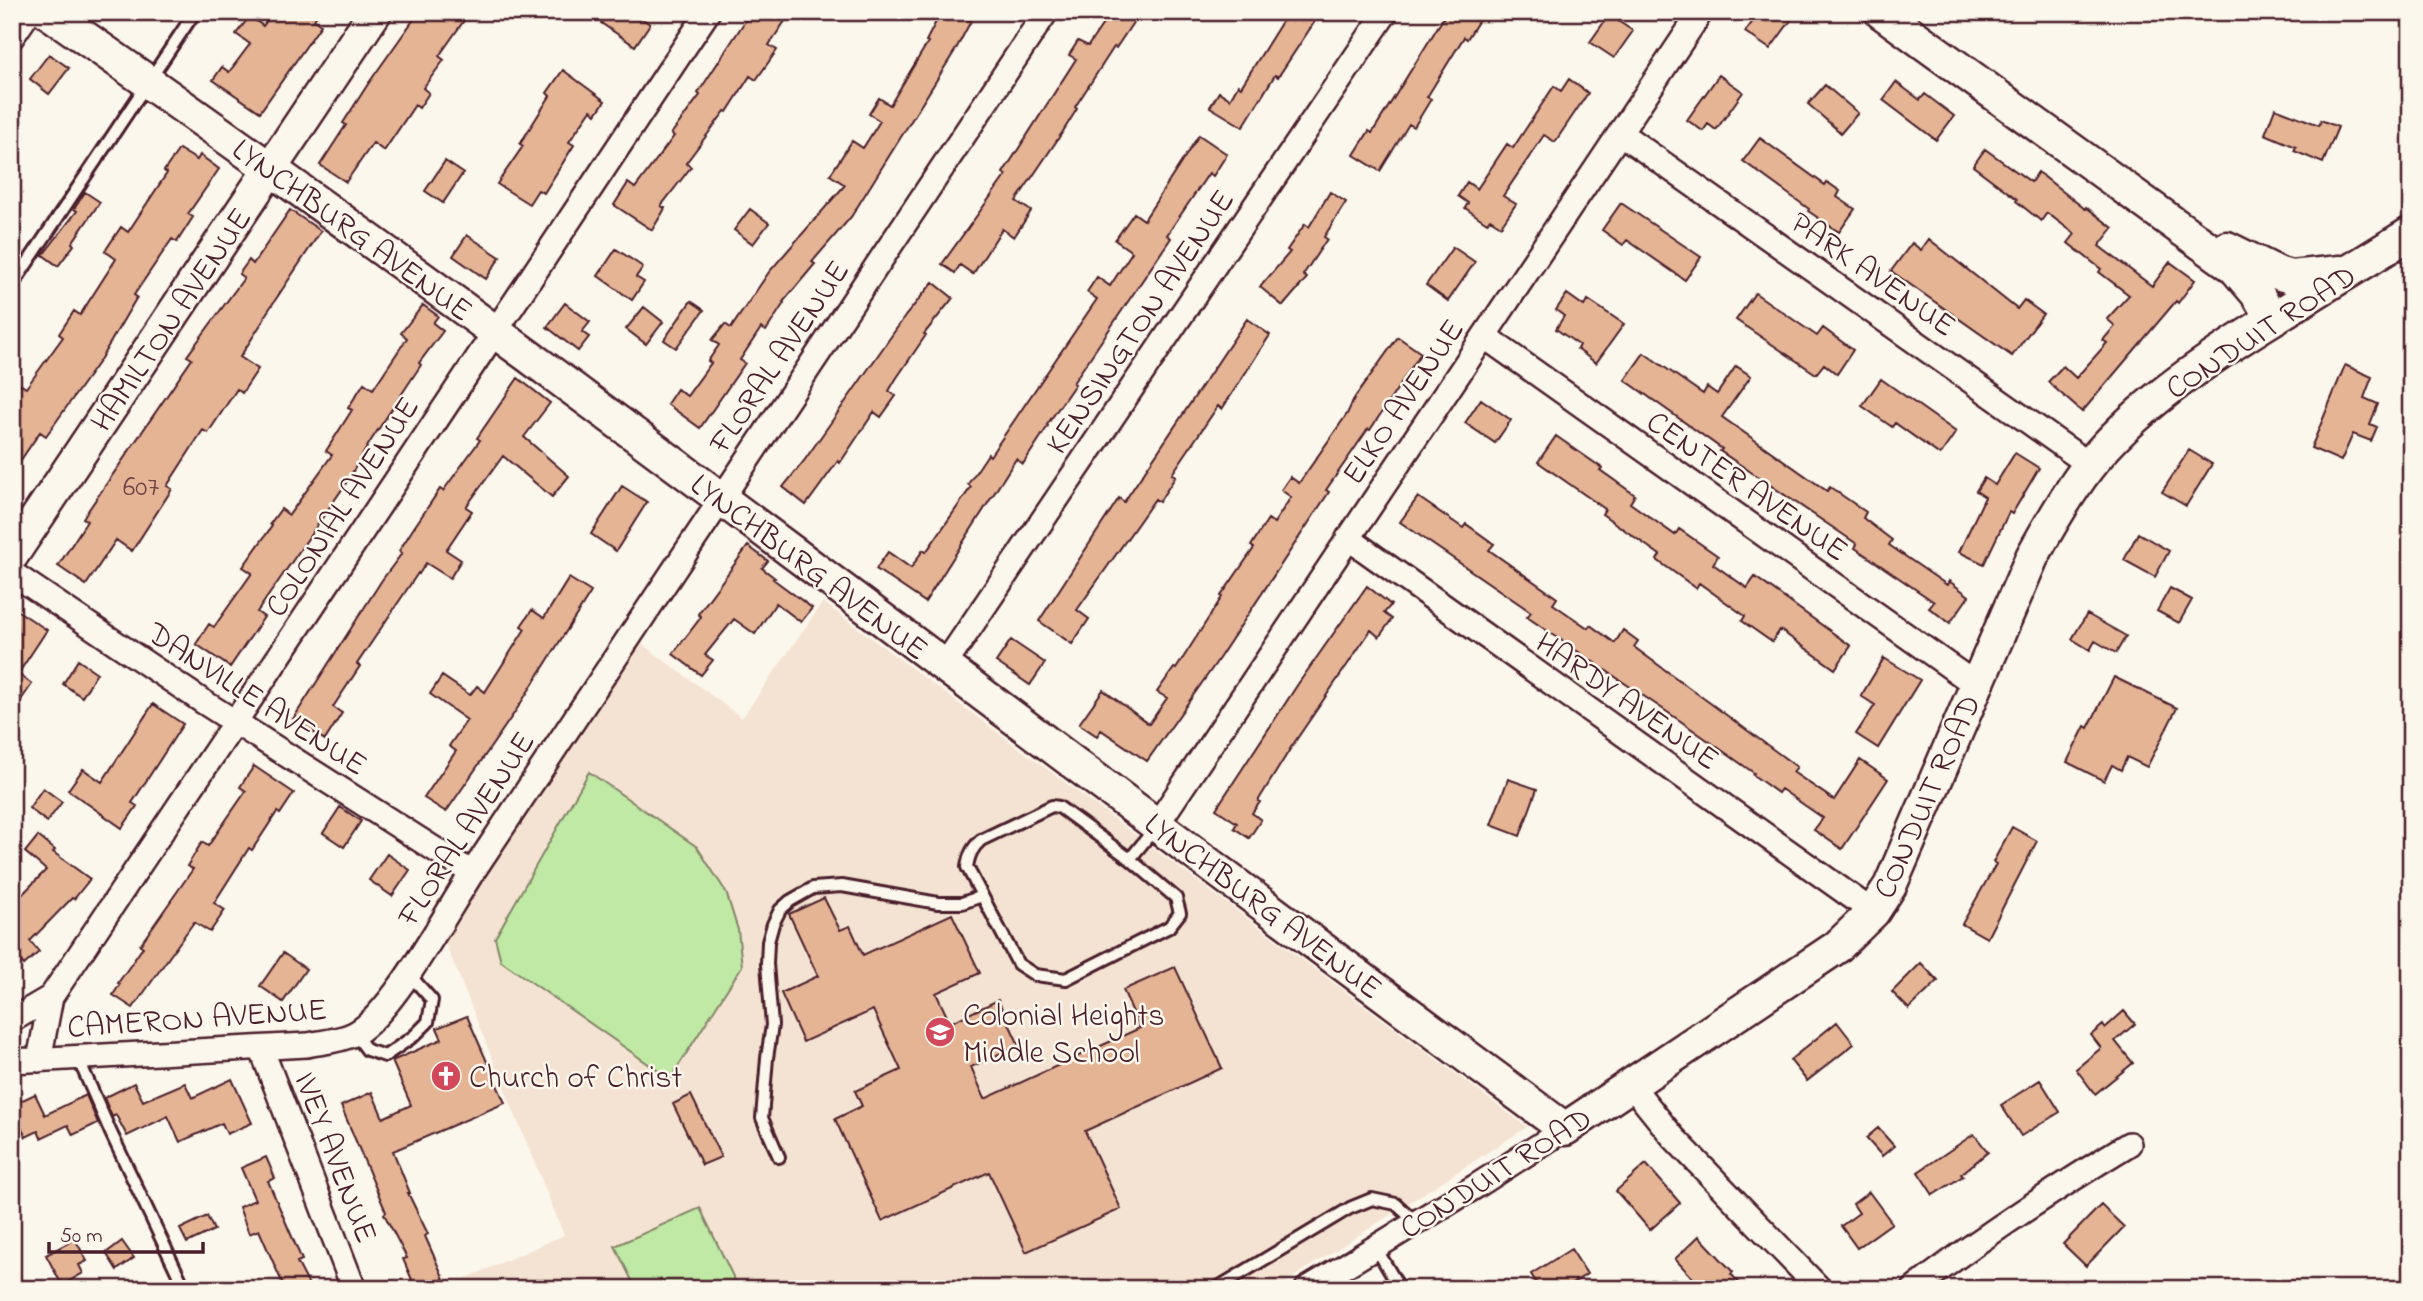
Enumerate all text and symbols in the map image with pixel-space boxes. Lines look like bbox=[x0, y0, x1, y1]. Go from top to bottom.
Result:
street label: LYNCHBURG AVENUE bbox=[221, 128, 481, 335]
street label: KENSINGTON AVENUE bbox=[1036, 181, 1248, 465]
street label: HAMILTON AVENUE bbox=[80, 199, 265, 442]
street label: PARK AVENUE bbox=[1780, 201, 1964, 350]
street label: FLORAL AVENUE bbox=[698, 252, 863, 465]
street label: CONDUIT ROAD bbox=[2157, 255, 2367, 413]
street label: ELKO AVENUE bbox=[1332, 311, 1478, 495]
street label: COLONIAL AVENUE bbox=[255, 388, 433, 627]
street label: CENTER AVENUE bbox=[1635, 401, 1857, 575]
street label: LYNCHBURG AVENUE bbox=[679, 464, 937, 674]
house number: 607 bbox=[123, 468, 159, 509]
street label: DANVILLE AVENUE bbox=[136, 612, 375, 790]
street label: HARDY AVENUE bbox=[1524, 622, 1728, 784]
street label: CONDUIT ROAD bbox=[1863, 688, 1995, 907]
street label: FLORAL AVENUE bbox=[387, 723, 549, 938]
street label: LYNCHBURG AVENUE bbox=[1133, 803, 1391, 1013]
street label: CAMERON AVENUE bbox=[66, 988, 329, 1053]
place label: Colonial Heights Middle School bbox=[963, 994, 1165, 1078]
school or university icon: Colonial Heights Middle School bbox=[923, 1015, 957, 1049]
place label: Church of Christ bbox=[469, 1056, 683, 1103]
church icon: Church of Christ bbox=[429, 1059, 463, 1093]
street label: IVEY AVENUE bbox=[280, 1066, 388, 1251]
street label: CONDUIT ROAD bbox=[1392, 1097, 1602, 1253]
scale bar bbox=[49, 1210, 203, 1254]
text: 50 m bbox=[60, 1222, 103, 1252]

